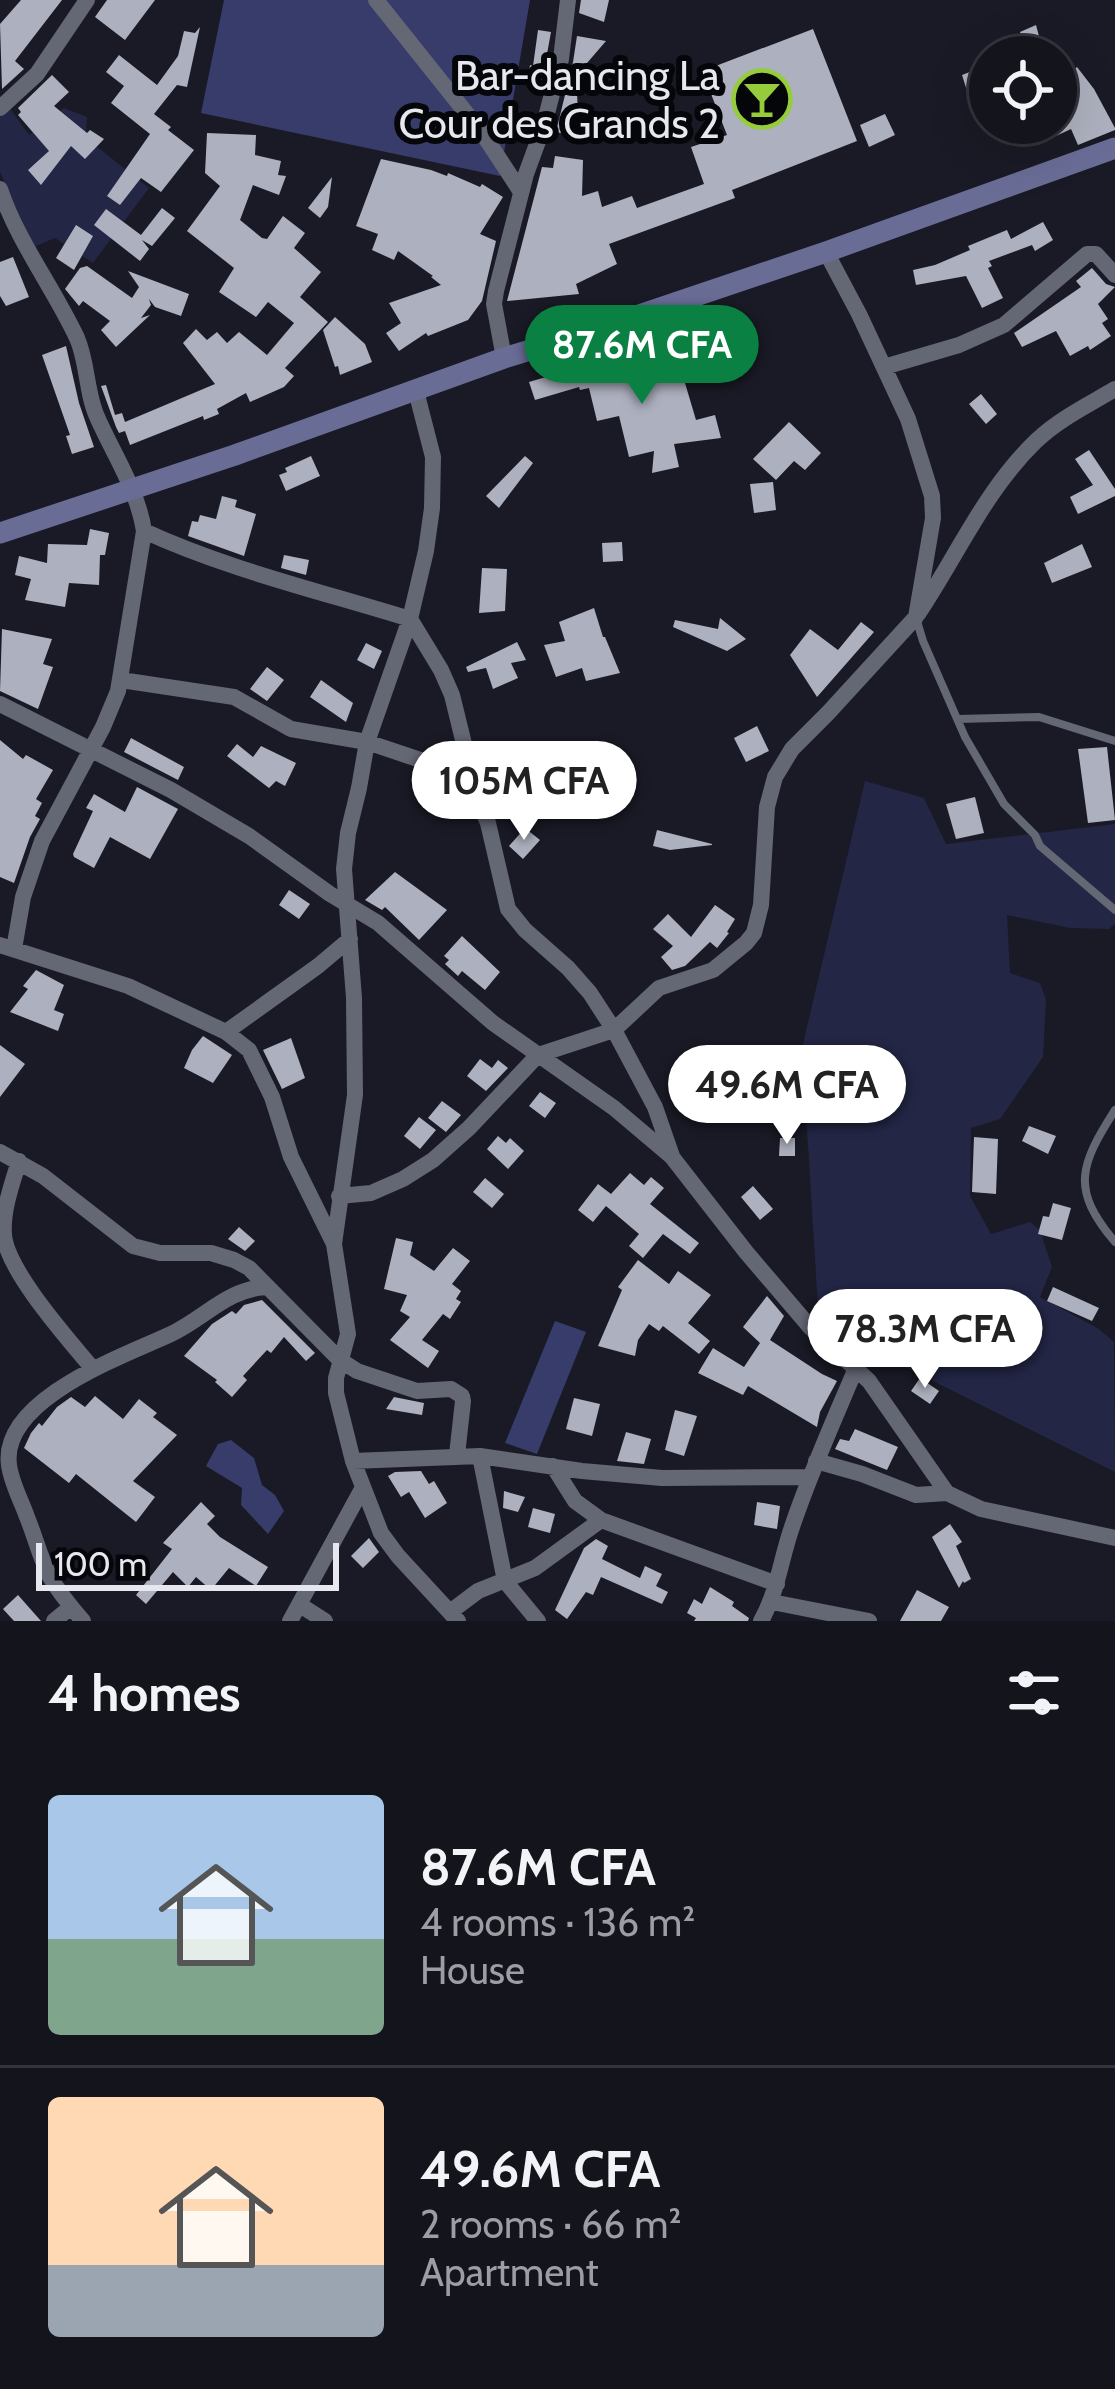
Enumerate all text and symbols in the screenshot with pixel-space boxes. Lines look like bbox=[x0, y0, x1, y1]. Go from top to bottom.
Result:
map controls bbox=[969, 36, 1077, 144]
button: locate bbox=[969, 36, 1077, 144]
place label: Bar-dancing La Cour des Grands 2 bbox=[398, 49, 720, 149]
bar icon: Bar-dancing La Cour des Grands 2 bbox=[731, 68, 793, 130]
pin: 87.6M CFA bbox=[505, 305, 779, 407]
text: 87.6M CFA bbox=[552, 320, 732, 368]
pin: 105M CFA bbox=[400, 741, 648, 843]
text: 105M CFA bbox=[439, 756, 609, 804]
pin: 49.6M CFA bbox=[650, 1045, 924, 1147]
text: 49.6M CFA bbox=[695, 1060, 879, 1108]
pin: 78.3M CFA bbox=[788, 1289, 1062, 1391]
text: 78.3M CFA bbox=[835, 1304, 1015, 1352]
scale bar bbox=[36, 1537, 339, 1590]
text: 100 m bbox=[54, 1544, 147, 1584]
icon: filters bbox=[1001, 1660, 1067, 1726]
text: 4 homes bbox=[48, 1662, 240, 1724]
text: 87.6M CFA bbox=[420, 1836, 656, 1898]
icon: home bbox=[144, 1843, 288, 1987]
text: 4 rooms · 136 m² bbox=[420, 1898, 695, 1946]
text: House bbox=[420, 1946, 525, 1994]
text: 49.6M CFA bbox=[420, 2138, 660, 2200]
icon: home bbox=[144, 2145, 288, 2289]
text: 2 rooms · 66 m² bbox=[420, 2200, 681, 2248]
text: Apartment bbox=[420, 2248, 599, 2296]

